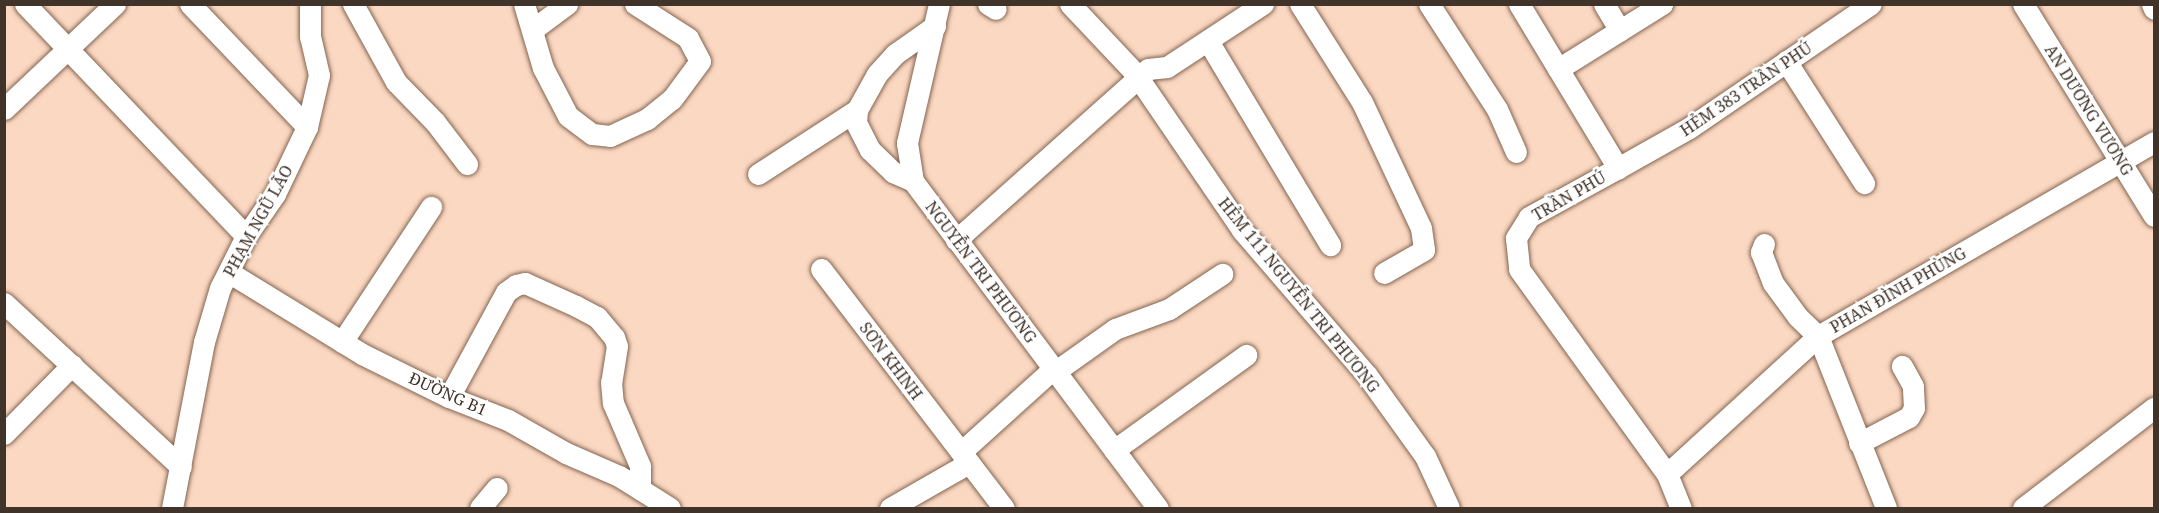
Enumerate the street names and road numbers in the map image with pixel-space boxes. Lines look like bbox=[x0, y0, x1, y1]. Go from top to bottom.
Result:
street label: HẺM 383 TRẦN PHÚ bbox=[1677, 38, 1815, 140]
street label: AN DƯƠNG VƯƠNG bbox=[2041, 41, 2137, 179]
street label: PHẠM NGŨ LÃO bbox=[219, 162, 297, 280]
street label: TRẦN PHÚ bbox=[1529, 167, 1609, 225]
street label: HẺM 111 NGUYỄN TRI PHƯƠNG bbox=[1214, 194, 1384, 396]
street label: NGUYỄN TRI PHƯƠNG bbox=[921, 197, 1041, 347]
street label: PHAN ĐÌNH PHÙNG bbox=[1827, 243, 1969, 337]
street label: SƠN KHINH bbox=[856, 318, 926, 404]
street label: ĐƯỜNG B1 bbox=[406, 368, 490, 420]

